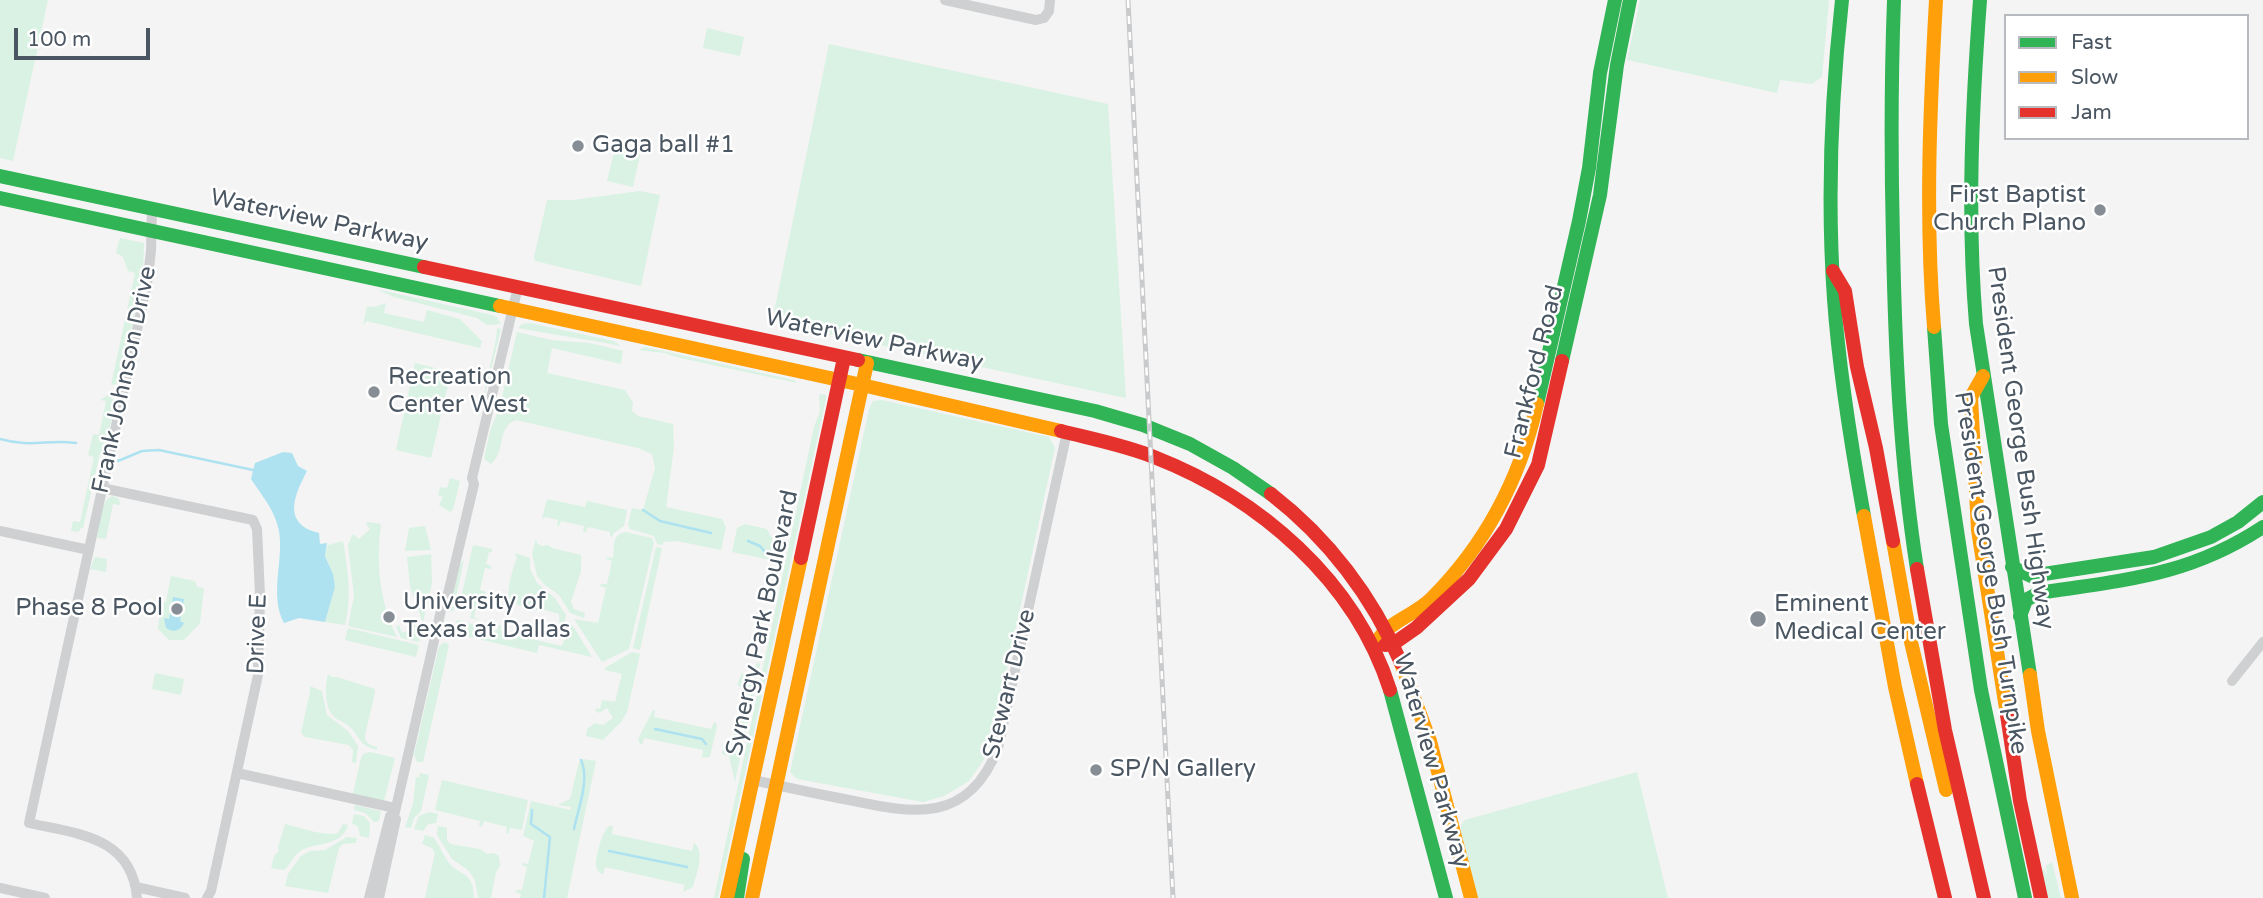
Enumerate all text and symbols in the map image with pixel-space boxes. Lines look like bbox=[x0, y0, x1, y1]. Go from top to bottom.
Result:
scale bar bbox=[18, 14, 154, 58]
legend bbox=[2004, 14, 2249, 140]
text: 100 m bbox=[27, 27, 91, 52]
text: Fast bbox=[2071, 30, 2112, 55]
text: Slow bbox=[2071, 65, 2118, 90]
text: Jam bbox=[2071, 100, 2112, 125]
place label: Gaga ball #1 bbox=[592, 132, 735, 160]
marker: Gaga ball #1 bbox=[570, 138, 586, 154]
place label: First Baptist Church Plano bbox=[1933, 182, 2086, 238]
street label: Waterview Parkway bbox=[207, 184, 431, 258]
marker: First Baptist Church Plano bbox=[2092, 202, 2108, 218]
street label: Frank Johnson Drive bbox=[87, 264, 163, 496]
street label: President George Bush Highway bbox=[1980, 265, 2060, 631]
street label: Frankford Road bbox=[1500, 282, 1570, 462]
street label: Waterview Parkway bbox=[762, 304, 986, 378]
place label: Recreation Center West bbox=[388, 364, 528, 420]
marker: Recreation Center West bbox=[366, 384, 382, 400]
street label: President George Bush Turnpike bbox=[1947, 389, 2033, 757]
street label: Synergy Park Boulevard bbox=[721, 488, 805, 758]
place label: University of Texas at Dallas bbox=[403, 589, 571, 645]
place label: Eminent Medical Center bbox=[1774, 591, 1946, 647]
street label: Drive E bbox=[242, 593, 274, 675]
place label: Phase 8 Pool bbox=[15, 595, 163, 623]
marker: Phase 8 Pool bbox=[169, 601, 185, 617]
street label: Stewart Drive bbox=[978, 606, 1042, 762]
marker: University of Texas at Dallas bbox=[381, 609, 397, 625]
marker: Eminent Medical Center bbox=[1748, 609, 1768, 629]
street label: Waterview Parkway bbox=[1387, 650, 1475, 872]
place label: SP/N Gallery bbox=[1110, 756, 1256, 784]
marker: SP/N Gallery bbox=[1088, 762, 1104, 778]

